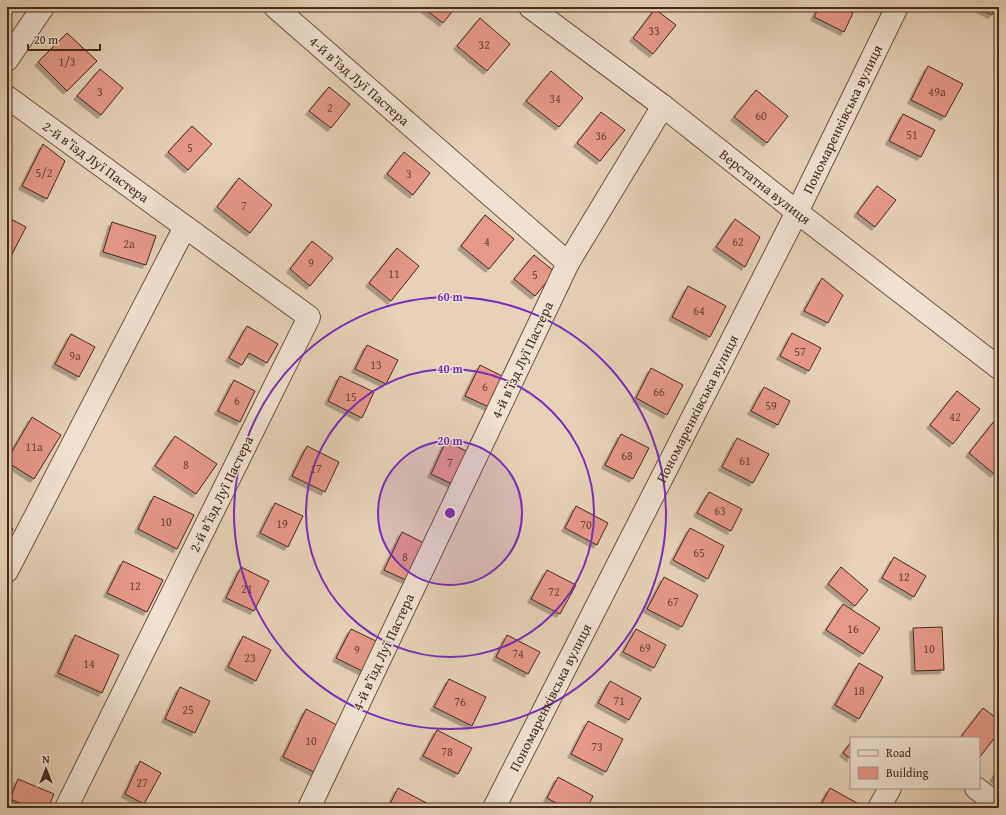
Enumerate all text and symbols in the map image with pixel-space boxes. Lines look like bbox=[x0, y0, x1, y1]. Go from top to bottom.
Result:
house number: 33 bbox=[648, 22, 660, 39]
scale bar bbox=[28, 26, 100, 52]
text: 20 m bbox=[34, 31, 58, 48]
street label: 4-й в’їзд Луї Пастера bbox=[305, 31, 414, 130]
house number: 32 bbox=[478, 36, 490, 53]
street label: Пономаренківська вулиця bbox=[797, 41, 887, 197]
house number: 1/3 bbox=[58, 53, 76, 70]
house number: 3 bbox=[97, 83, 103, 100]
house number: 49а bbox=[928, 83, 946, 100]
house number: 34 bbox=[549, 90, 561, 107]
house number: 2 bbox=[327, 99, 333, 116]
house number: 60 bbox=[755, 107, 767, 124]
street label: 2-й в’їзд Луї Пастера bbox=[39, 116, 153, 207]
house number: 51 bbox=[906, 126, 918, 143]
house number: 36 bbox=[595, 127, 607, 144]
house number: 5 bbox=[187, 139, 193, 156]
street label: Верстатна вулиця bbox=[715, 144, 815, 229]
house number: 5/2 bbox=[35, 164, 53, 181]
house number: 3 bbox=[406, 165, 412, 182]
house number: 7 bbox=[241, 197, 247, 214]
house number: 4 bbox=[484, 233, 490, 250]
house number: 62 bbox=[732, 233, 744, 250]
house number: 2а bbox=[123, 235, 135, 252]
house number: 9 bbox=[308, 254, 314, 271]
house number: 11 bbox=[388, 265, 400, 282]
house number: 5 bbox=[532, 266, 538, 283]
text: 60 m bbox=[437, 288, 463, 305]
street label: 4-й в’їзд Луї Пастера bbox=[486, 298, 558, 422]
house number: 64 bbox=[693, 302, 705, 319]
street label: Пономаренківська вулиця bbox=[651, 331, 743, 486]
house number: 57 bbox=[794, 343, 806, 360]
house number: 9а bbox=[69, 347, 81, 364]
house number: 13 bbox=[370, 356, 382, 373]
text: 40 m bbox=[437, 360, 463, 377]
house number: 6 bbox=[482, 378, 488, 395]
house number: 66 bbox=[653, 383, 665, 400]
house number: 15 bbox=[345, 388, 357, 405]
house number: 6 bbox=[234, 392, 240, 409]
house number: 59 bbox=[765, 397, 777, 414]
house number: 42 bbox=[949, 408, 961, 425]
street label: 2-й в’їзд Луї Пастера bbox=[184, 432, 258, 555]
text: 20 m bbox=[437, 432, 463, 449]
house number: 11а bbox=[25, 438, 43, 455]
house number: 68 bbox=[621, 447, 633, 464]
house number: 61 bbox=[739, 452, 751, 469]
house number: 7 bbox=[447, 454, 453, 471]
house number: 8 bbox=[183, 456, 189, 473]
house number: 17 bbox=[310, 460, 322, 477]
house number: 63 bbox=[714, 502, 726, 519]
centre of rings bbox=[443, 506, 457, 520]
house number: 10 bbox=[160, 513, 172, 530]
house number: 19 bbox=[276, 515, 288, 532]
house number: 70 bbox=[580, 516, 592, 533]
house number: 65 bbox=[693, 544, 705, 561]
house number: 8 bbox=[402, 548, 408, 565]
house number: 12 bbox=[898, 568, 910, 585]
house number: 12 bbox=[129, 577, 141, 594]
house number: 21 bbox=[241, 580, 253, 597]
house number: 72 bbox=[548, 583, 560, 600]
street label: 4-й в’їзд Луї Пастера bbox=[347, 590, 419, 714]
house number: 67 bbox=[667, 593, 679, 610]
street label: Пономаренківська вулиця bbox=[504, 620, 596, 775]
house number: 16 bbox=[847, 620, 859, 637]
house number: 69 bbox=[639, 639, 651, 656]
house number: 10 bbox=[923, 640, 935, 657]
house number: 9 bbox=[354, 641, 360, 658]
house number: 74 bbox=[512, 645, 524, 662]
house number: 23 bbox=[244, 649, 256, 666]
house number: 14 bbox=[83, 655, 95, 672]
house number: 18 bbox=[853, 682, 865, 699]
house number: 71 bbox=[613, 692, 625, 709]
house number: 76 bbox=[454, 693, 466, 710]
house number: 25 bbox=[182, 701, 194, 718]
house number: 10 bbox=[305, 732, 317, 749]
legend bbox=[850, 737, 980, 789]
house number: 73 bbox=[591, 738, 603, 755]
house number: 78 bbox=[441, 743, 453, 760]
text: Road bbox=[886, 744, 912, 761]
north arrow bbox=[26, 749, 66, 789]
text: N bbox=[42, 751, 50, 767]
text: Building bbox=[886, 764, 929, 781]
house number: 27 bbox=[136, 774, 148, 791]

